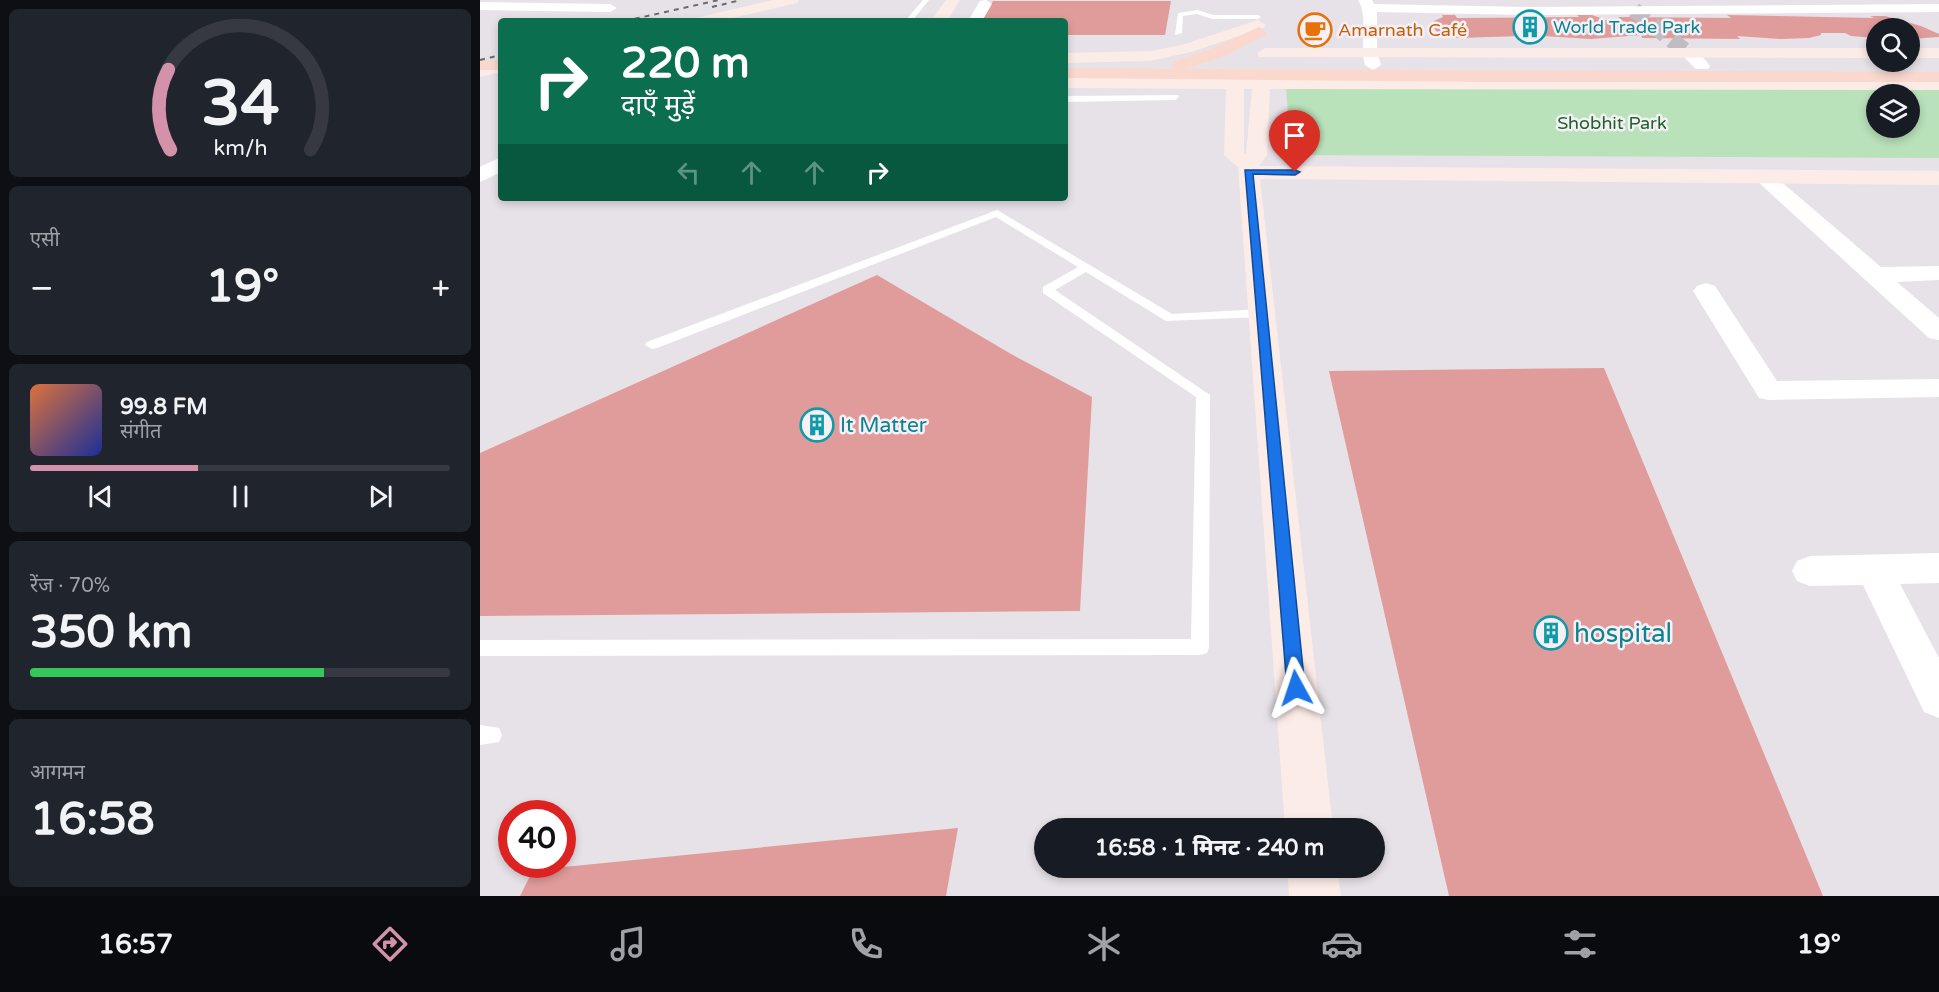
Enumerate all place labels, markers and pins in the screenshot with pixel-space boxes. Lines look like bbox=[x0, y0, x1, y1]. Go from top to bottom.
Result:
building icon: World Trade Park bbox=[1512, 9, 1548, 45]
cafe icon: Amarnath Café bbox=[1297, 12, 1333, 48]
place label: World Trade Park bbox=[1553, 16, 1701, 38]
place label: Amarnath Café bbox=[1338, 19, 1467, 41]
pin bbox=[1269, 110, 1320, 172]
building icon: It Matter bbox=[799, 407, 835, 443]
place label: It Matter bbox=[840, 413, 927, 438]
building icon: hospital bbox=[1533, 615, 1569, 651]
place label: hospital bbox=[1574, 618, 1672, 649]

